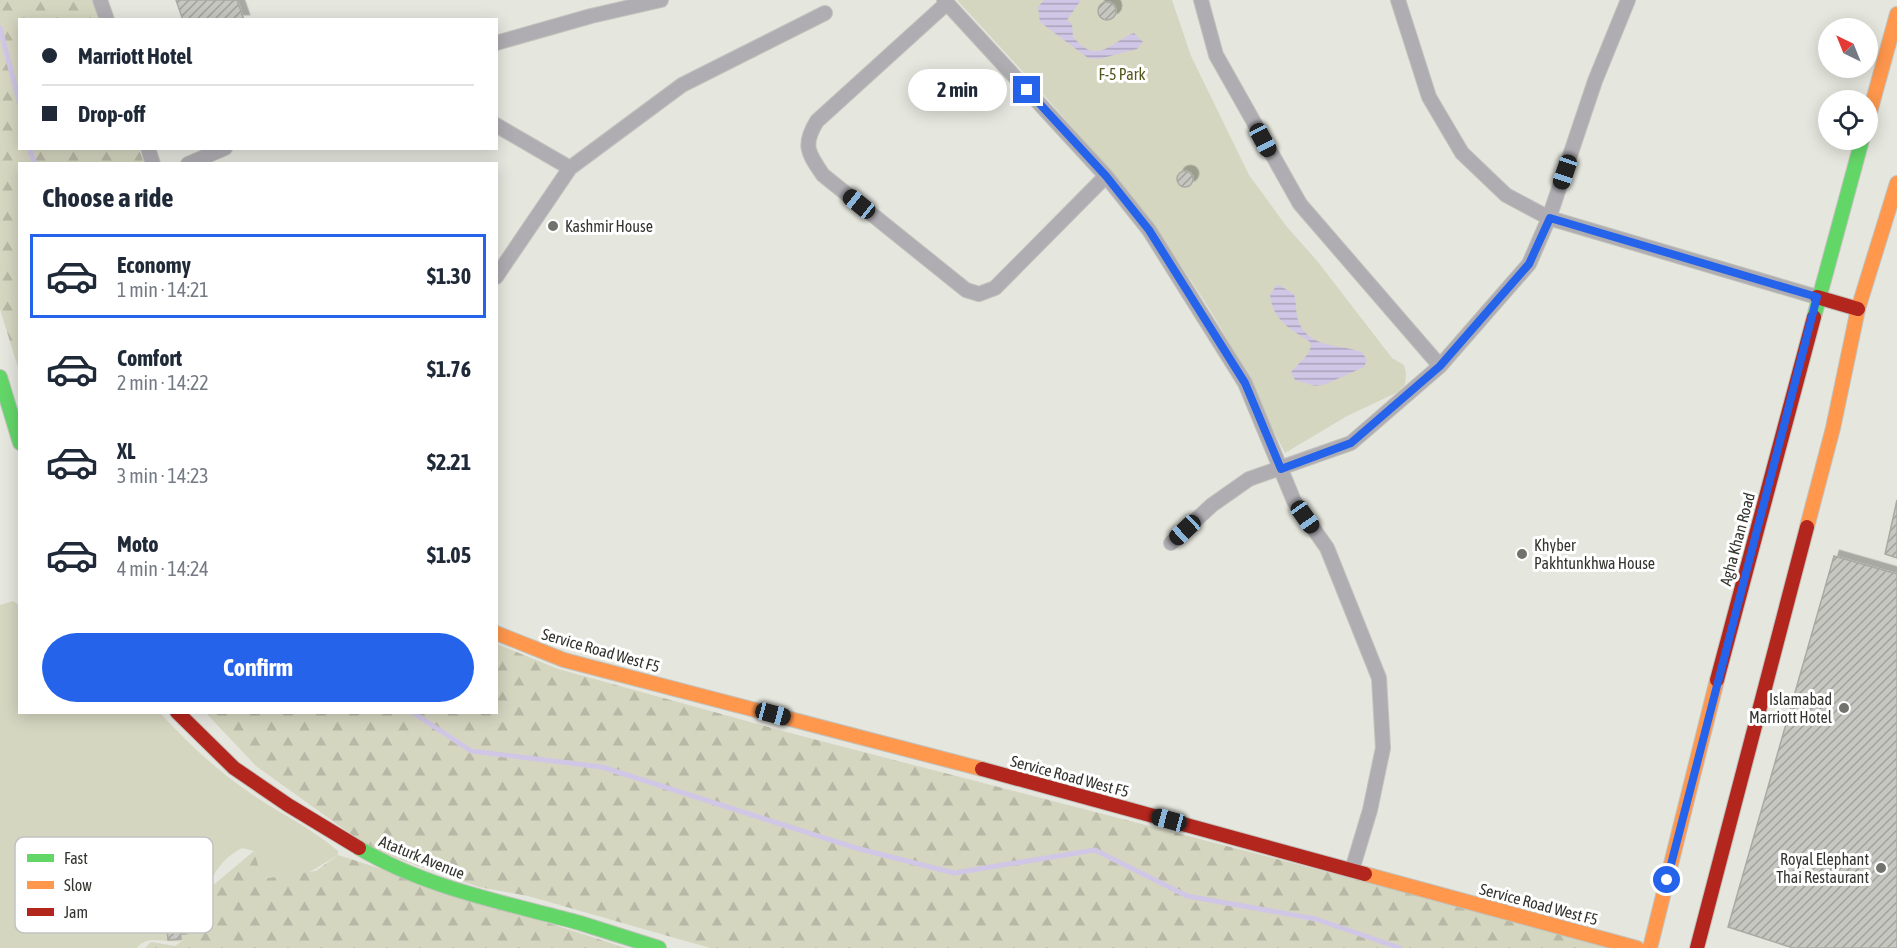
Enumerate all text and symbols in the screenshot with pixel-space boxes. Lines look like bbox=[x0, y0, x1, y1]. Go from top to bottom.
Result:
north arrow bbox=[1818, 18, 1878, 78]
map controls bbox=[1818, 18, 1878, 150]
text: Marriott Hotel bbox=[78, 43, 192, 69]
park label: F-5 Park bbox=[1099, 65, 1145, 83]
callout: 2 min bbox=[907, 69, 1006, 111]
route end bbox=[1013, 76, 1040, 103]
text: 2 min bbox=[937, 78, 978, 101]
button: locate bbox=[1818, 90, 1878, 150]
text: Drop-off bbox=[78, 101, 145, 127]
car bbox=[1247, 120, 1279, 160]
car bbox=[1551, 152, 1579, 192]
text: Choose a ride bbox=[42, 182, 174, 213]
car bbox=[839, 186, 879, 222]
place label: Kashmir House bbox=[565, 217, 653, 235]
marker: Kashmir House bbox=[546, 219, 560, 233]
icon: car bbox=[45, 249, 99, 303]
text: Economy bbox=[117, 252, 191, 278]
text: $1.30 bbox=[427, 263, 471, 289]
text: 1 min · 14:21 bbox=[117, 278, 209, 301]
icon: car bbox=[45, 342, 99, 396]
text: Comfort bbox=[117, 345, 182, 371]
text: $1.76 bbox=[427, 356, 471, 382]
text: 2 min · 14:22 bbox=[117, 371, 209, 394]
icon: car bbox=[45, 435, 99, 489]
text: XL bbox=[117, 438, 135, 464]
text: $2.21 bbox=[427, 449, 471, 475]
text: 3 min · 14:23 bbox=[117, 464, 209, 487]
street label: Agha Khan Road bbox=[1716, 490, 1759, 588]
car bbox=[1287, 497, 1323, 537]
car bbox=[1166, 511, 1204, 549]
icon: car bbox=[45, 528, 99, 582]
text: Moto bbox=[117, 531, 159, 557]
place label: Khyber Pakhtunkhwa House bbox=[1534, 536, 1655, 572]
text: $1.05 bbox=[427, 542, 471, 568]
marker: Khyber Pakhtunkhwa House bbox=[1515, 547, 1529, 561]
text: 4 min · 14:24 bbox=[117, 557, 209, 580]
street label: Service Road West F5 bbox=[540, 625, 662, 675]
button: Confirm bbox=[42, 633, 474, 702]
place label: Islamabad Marriott Hotel bbox=[1749, 690, 1833, 726]
car bbox=[753, 701, 793, 727]
marker: Islamabad Marriott Hotel bbox=[1837, 701, 1851, 715]
street label: Service Road West F5 bbox=[1009, 752, 1131, 800]
car bbox=[1149, 807, 1189, 833]
street label: Ataturk Avenue bbox=[377, 832, 467, 882]
legend bbox=[15, 837, 213, 933]
text: Fast bbox=[64, 849, 88, 867]
place label: Royal Elephant Thai Restaurant bbox=[1776, 850, 1869, 886]
marker: Royal Elephant Thai Restaurant bbox=[1874, 861, 1888, 875]
route start bbox=[1653, 866, 1680, 893]
text: Slow bbox=[64, 876, 92, 894]
street label: Service Road West F5 bbox=[1478, 880, 1600, 928]
text: Jam bbox=[64, 903, 88, 921]

